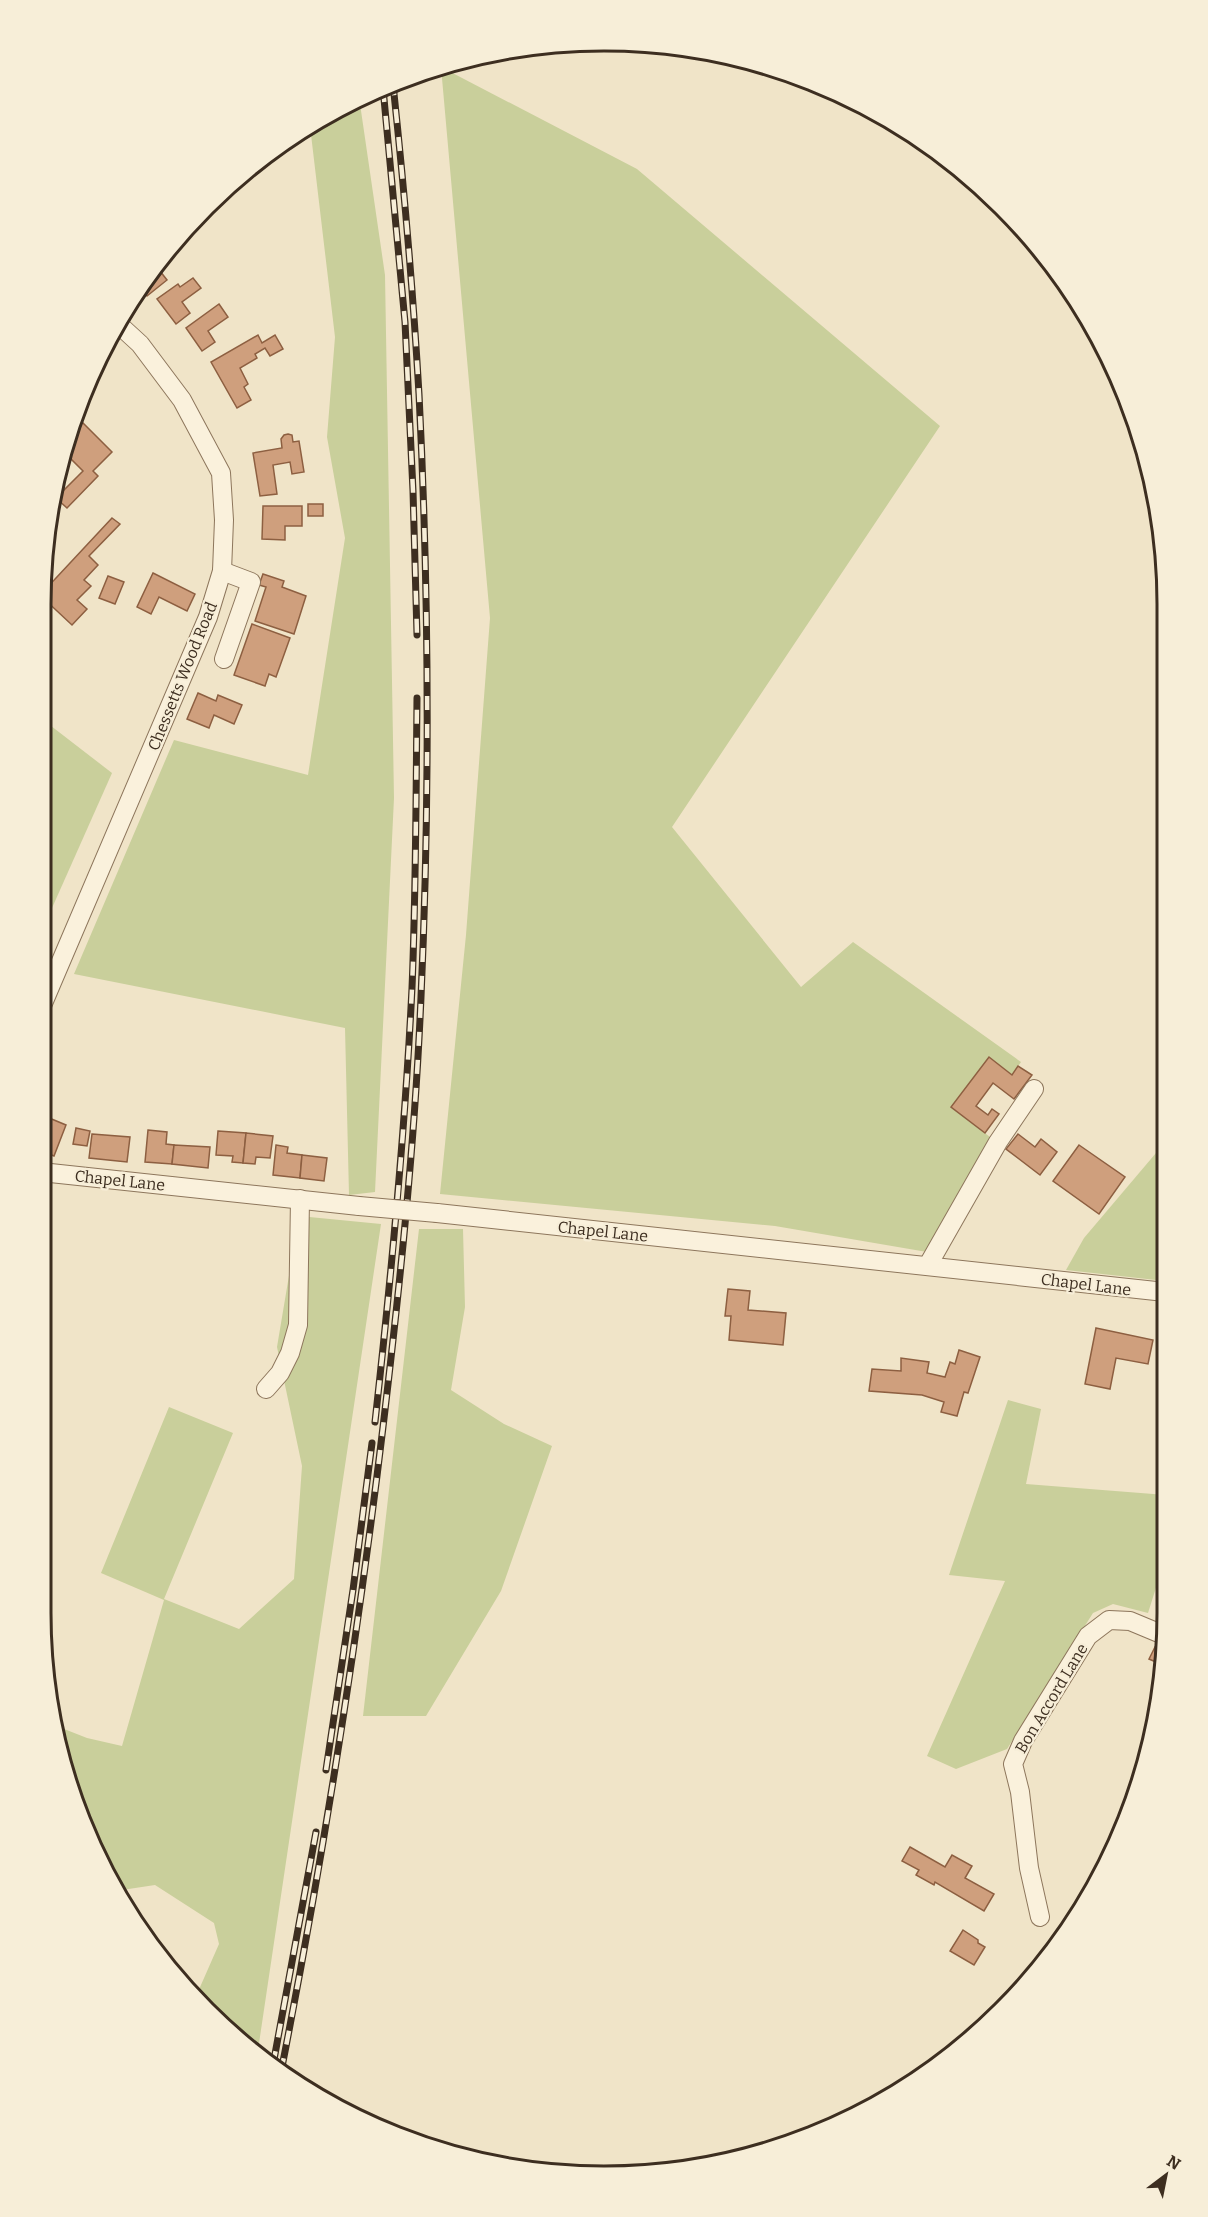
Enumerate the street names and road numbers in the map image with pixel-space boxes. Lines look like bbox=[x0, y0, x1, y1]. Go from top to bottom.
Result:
street label: Chessetts Wood Road bbox=[144, 599, 221, 753]
street label: Chapel Lane bbox=[74, 1166, 166, 1195]
street label: Chapel Lane bbox=[557, 1217, 649, 1246]
street label: Chapel Lane bbox=[1040, 1270, 1132, 1299]
street label: Bon Accord Lane bbox=[1011, 1640, 1092, 1756]

